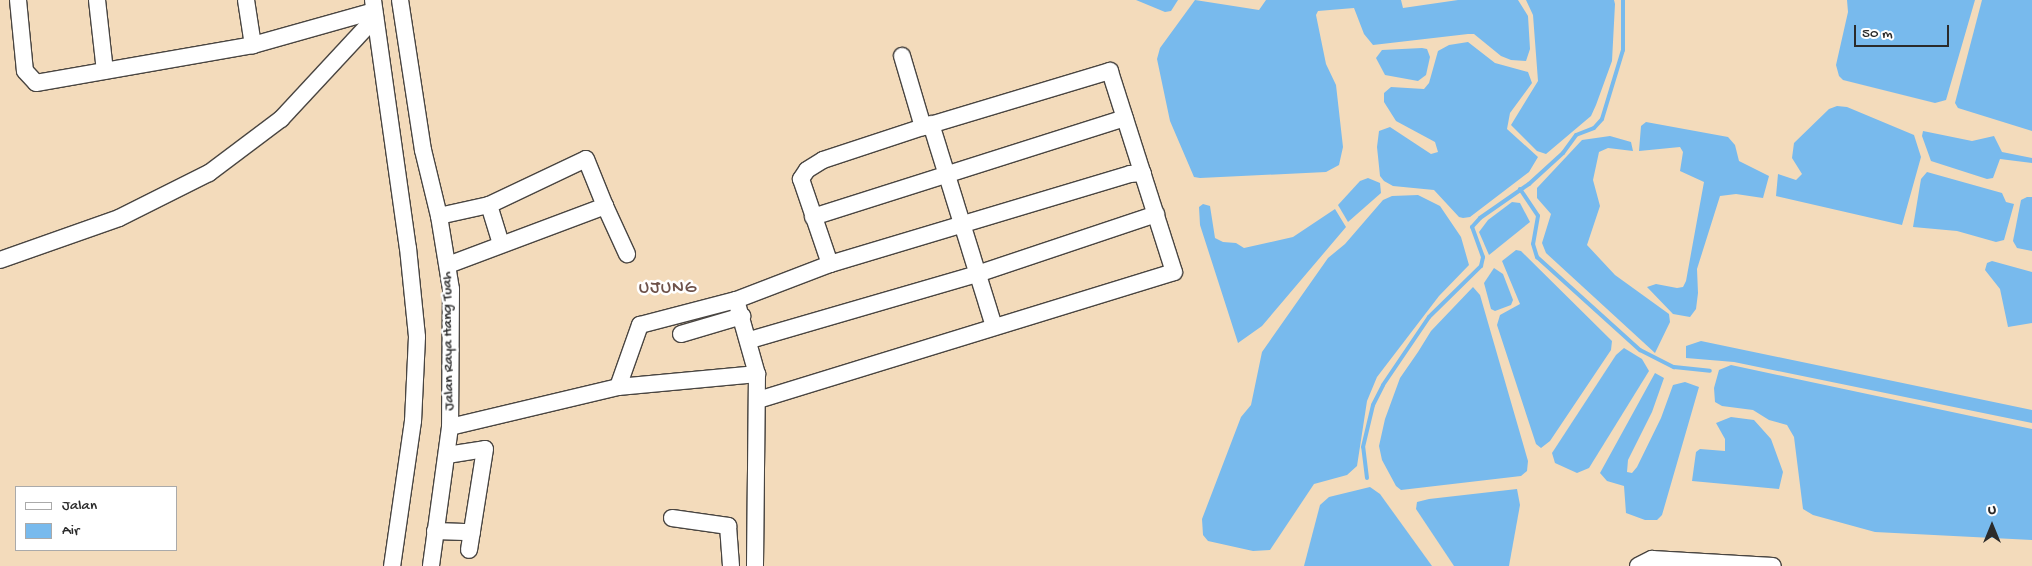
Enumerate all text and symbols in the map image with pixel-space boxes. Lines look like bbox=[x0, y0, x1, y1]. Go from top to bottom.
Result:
scale bar bbox=[1857, 15, 1952, 47]
text: 50 m bbox=[1862, 25, 1893, 43]
street label: Jalan Raya Hang Tuah bbox=[439, 271, 459, 411]
district label: UJUNG bbox=[638, 278, 698, 300]
legend bbox=[15, 486, 178, 551]
text: Jalan bbox=[62, 497, 97, 515]
north arrow bbox=[1967, 501, 2017, 551]
text: U bbox=[1988, 502, 1996, 519]
text: Air bbox=[62, 522, 79, 540]

